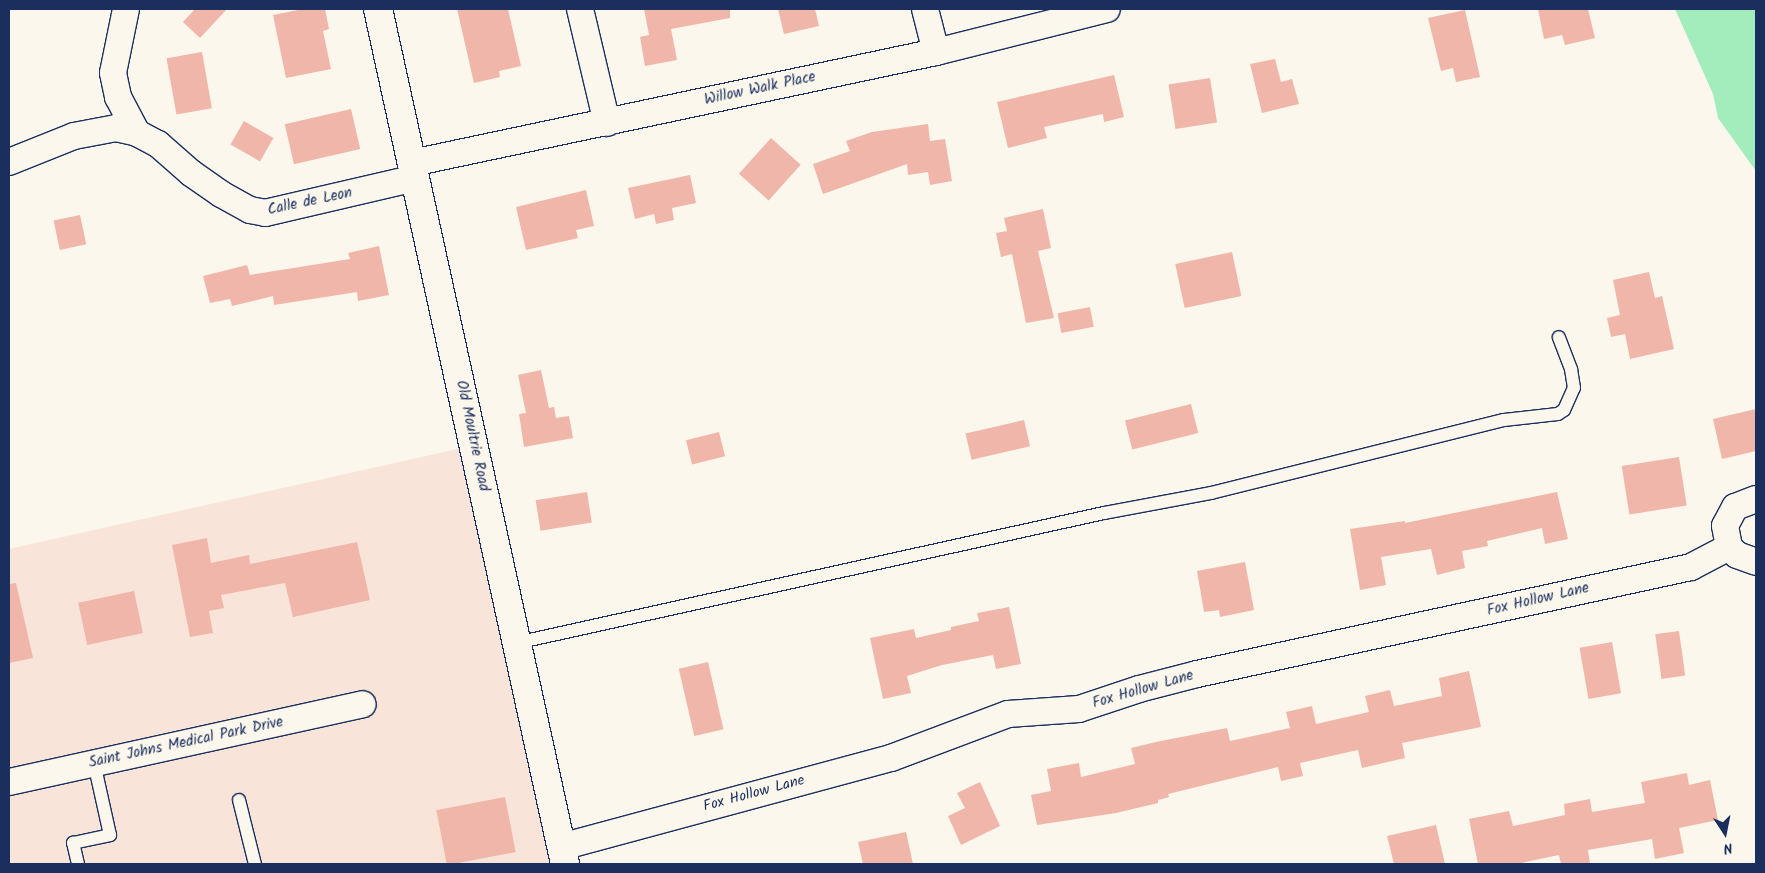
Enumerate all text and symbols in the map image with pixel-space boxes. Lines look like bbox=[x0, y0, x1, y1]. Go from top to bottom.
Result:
street label: Willow Walk Place bbox=[703, 68, 817, 110]
street label: Calle de Leon bbox=[266, 184, 354, 220]
street label: Old Moultrie Road bbox=[451, 379, 493, 493]
street label: Fox Hollow Lane bbox=[1485, 580, 1591, 620]
street label: Fox Hollow Lane bbox=[1090, 667, 1196, 713]
street label: Saint Johns Medical Park Drive bbox=[87, 714, 285, 772]
street label: Fox Hollow Lane bbox=[701, 772, 807, 816]
north arrow bbox=[1700, 808, 1750, 858]
text: N bbox=[1721, 836, 1734, 859]

